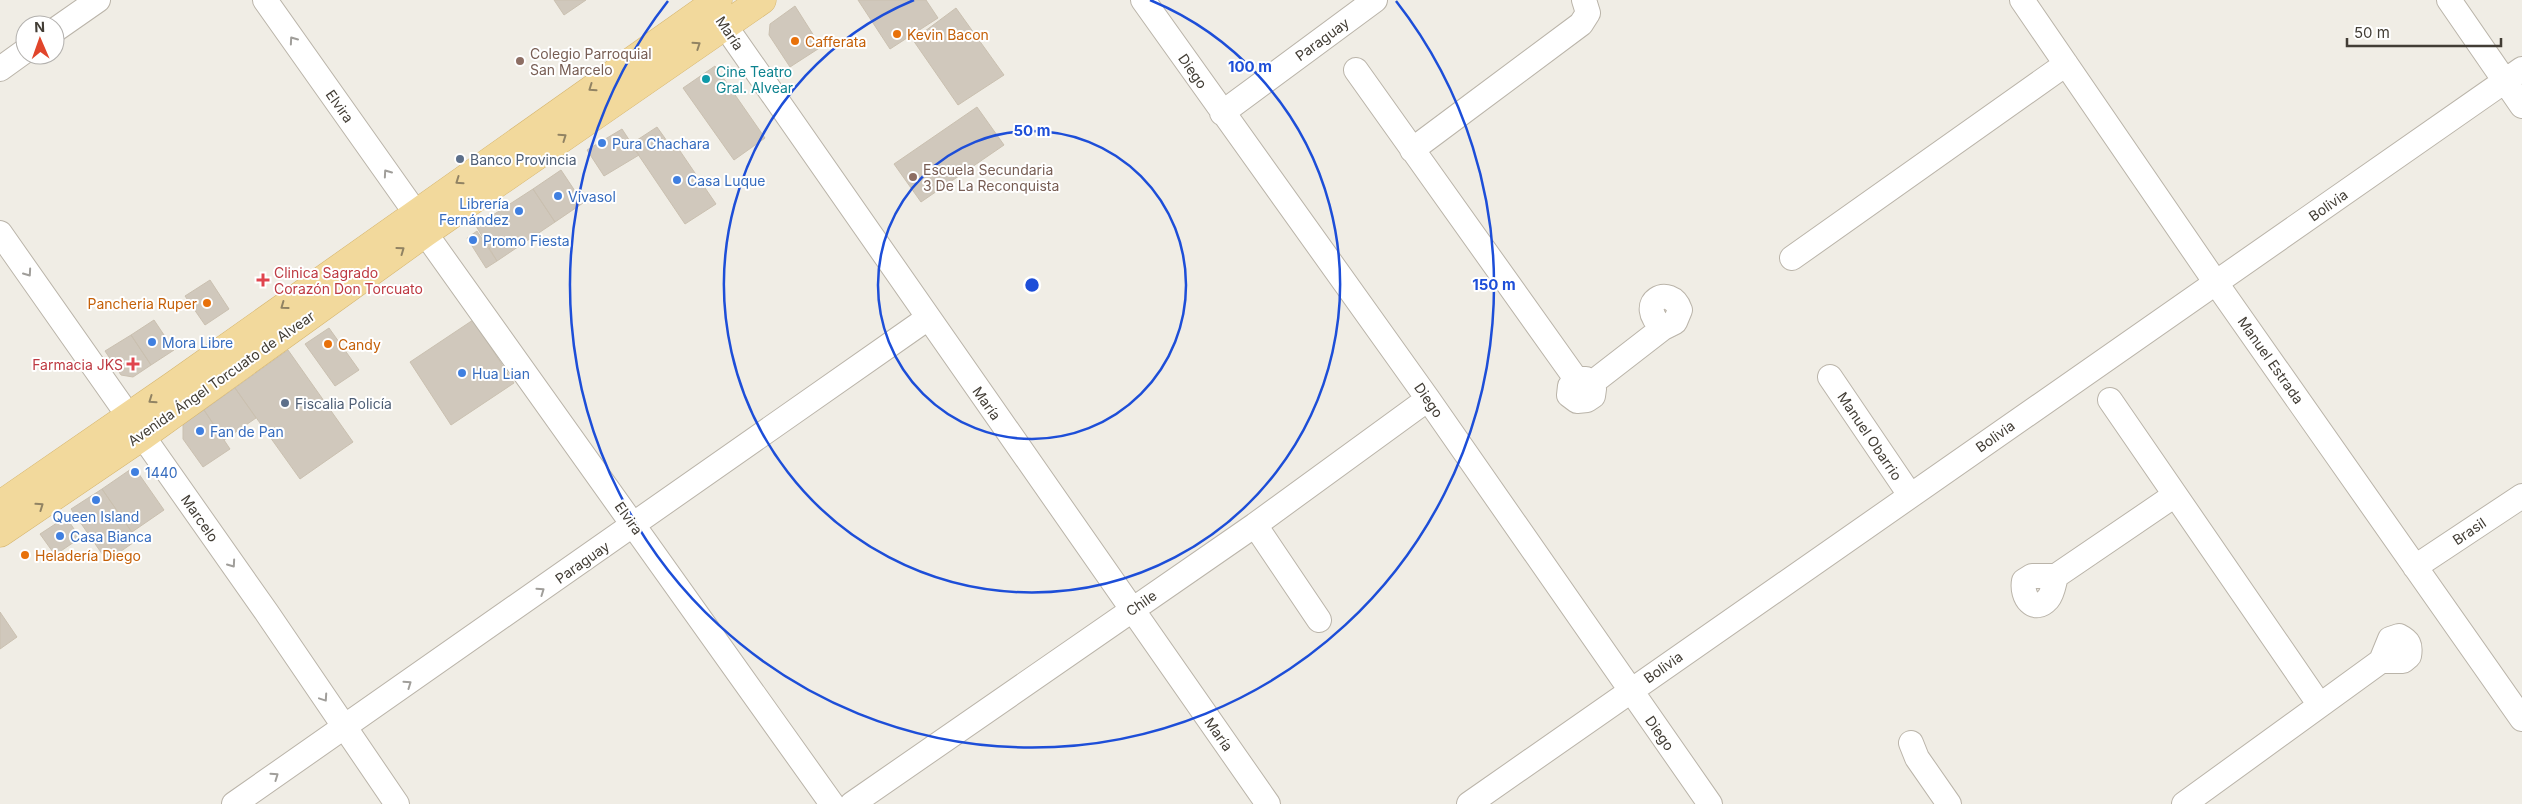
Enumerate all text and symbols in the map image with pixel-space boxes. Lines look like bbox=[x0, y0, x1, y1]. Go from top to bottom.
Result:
street label: María bbox=[713, 13, 747, 53]
street label: Paraguay bbox=[1292, 14, 1352, 64]
north arrow bbox=[15, 15, 65, 65]
scale bar bbox=[2347, 15, 2501, 47]
text: N bbox=[34, 18, 45, 35]
text: 50 m bbox=[2354, 23, 2390, 42]
place label: Kevin Bacon bbox=[907, 26, 989, 43]
marker: Kevin Bacon bbox=[891, 28, 903, 40]
place label: Cafferata bbox=[805, 33, 866, 50]
marker: Cafferata bbox=[789, 35, 801, 47]
one-way arrow bbox=[290, 36, 299, 46]
one-way arrow bbox=[691, 42, 701, 51]
place label: Colegio Parroquial San Marcelo bbox=[530, 45, 652, 78]
street label: Diego bbox=[1175, 50, 1211, 92]
marker: Colegio Parroquial San Marcelo bbox=[514, 55, 526, 67]
text: 100 m bbox=[1228, 57, 1272, 76]
place label: Cine Teatro Gral. Alvear bbox=[716, 63, 793, 96]
marker: Cine Teatro Gral. Alvear bbox=[700, 73, 712, 85]
one-way arrow bbox=[588, 82, 598, 91]
street label: Elvira bbox=[323, 86, 357, 126]
text: 50 m bbox=[1014, 121, 1050, 140]
one-way arrow bbox=[558, 134, 567, 143]
place label: Pura Chachara bbox=[612, 135, 710, 152]
marker: Pura Chachara bbox=[596, 137, 608, 149]
place label: Banco Provincia bbox=[470, 151, 577, 168]
marker: Banco Provincia bbox=[454, 153, 466, 165]
place label: Escuela Secundaria 3 De La Reconquista bbox=[923, 161, 1059, 194]
one-way arrow bbox=[384, 169, 393, 179]
marker: Escuela Secundaria 3 De La Reconquista bbox=[907, 171, 919, 183]
place label: Casa Luque bbox=[687, 172, 765, 189]
marker: Casa Luque bbox=[671, 174, 683, 186]
one-way arrow bbox=[455, 175, 465, 184]
street label: Bolivia bbox=[2305, 186, 2351, 224]
place label: Vivasol bbox=[568, 188, 616, 205]
marker: Vivasol bbox=[552, 190, 564, 202]
place label: Librería Fernández bbox=[439, 195, 509, 228]
marker: Librería Fernández bbox=[513, 205, 525, 217]
place label: Promo Fiesta bbox=[483, 232, 570, 249]
marker: Promo Fiesta bbox=[467, 234, 479, 246]
one-way arrow bbox=[395, 247, 405, 256]
place label: Clinica Sagrado Corazón Don Torcuato bbox=[274, 264, 423, 297]
one-way arrow bbox=[22, 267, 31, 277]
marker: Clinica Sagrado Corazón Don Torcuato bbox=[256, 273, 270, 287]
text: 150 m bbox=[1472, 275, 1516, 294]
centre of rings bbox=[1023, 276, 1041, 294]
place label: Pancheria Ruper bbox=[88, 295, 197, 312]
marker: Pancheria Ruper bbox=[201, 297, 213, 309]
one-way arrow bbox=[280, 300, 290, 309]
street label: Avenida Ángel Torcuato de Alvear bbox=[125, 307, 317, 449]
street label: Manuel Estrada bbox=[2235, 313, 2307, 407]
place label: Mora Libre bbox=[162, 334, 233, 351]
marker: Mora Libre bbox=[146, 336, 158, 348]
place label: Candy bbox=[338, 336, 381, 353]
marker: Candy bbox=[322, 338, 334, 350]
place label: Farmacia JKS bbox=[32, 356, 123, 373]
marker: Farmacia JKS bbox=[127, 358, 139, 370]
place label: Hua Lian bbox=[472, 365, 530, 382]
marker: Hua Lian bbox=[456, 367, 468, 379]
street label: Diego bbox=[1411, 379, 1447, 421]
street label: María bbox=[969, 383, 1005, 423]
street label: Manuel Obarrio bbox=[1834, 389, 1906, 483]
one-way arrow bbox=[148, 394, 158, 403]
place label: Fiscalia Policía bbox=[295, 395, 392, 412]
marker: Fiscalia Policía bbox=[279, 397, 291, 409]
street label: Bolivia bbox=[1972, 417, 2018, 455]
place label: Fan de Pan bbox=[210, 423, 284, 440]
marker: Fan de Pan bbox=[194, 425, 206, 437]
place label: 1440 bbox=[145, 464, 178, 481]
marker: 1440 bbox=[129, 466, 141, 478]
street label: Marcelo bbox=[178, 491, 222, 545]
marker: Queen Island bbox=[90, 494, 102, 506]
street label: Elvira bbox=[612, 498, 646, 538]
one-way arrow bbox=[34, 503, 44, 512]
place label: Queen Island bbox=[53, 508, 139, 525]
street label: Brasil bbox=[2449, 514, 2489, 548]
place label: Casa Bianca bbox=[70, 528, 152, 545]
marker: Casa Bianca bbox=[54, 530, 66, 542]
street label: Paraguay bbox=[552, 537, 613, 587]
place label: Heladería Diego bbox=[35, 547, 141, 564]
marker: Heladería Diego bbox=[19, 549, 31, 561]
one-way arrow bbox=[226, 558, 235, 567]
street label: Chile bbox=[1122, 586, 1160, 620]
one-way arrow bbox=[535, 588, 545, 597]
street label: Bolivia bbox=[1640, 648, 1686, 686]
one-way arrow bbox=[402, 681, 412, 690]
one-way arrow bbox=[318, 692, 327, 702]
street label: Diego bbox=[1642, 712, 1678, 754]
street label: María bbox=[1201, 714, 1237, 754]
one-way arrow bbox=[269, 773, 278, 782]

